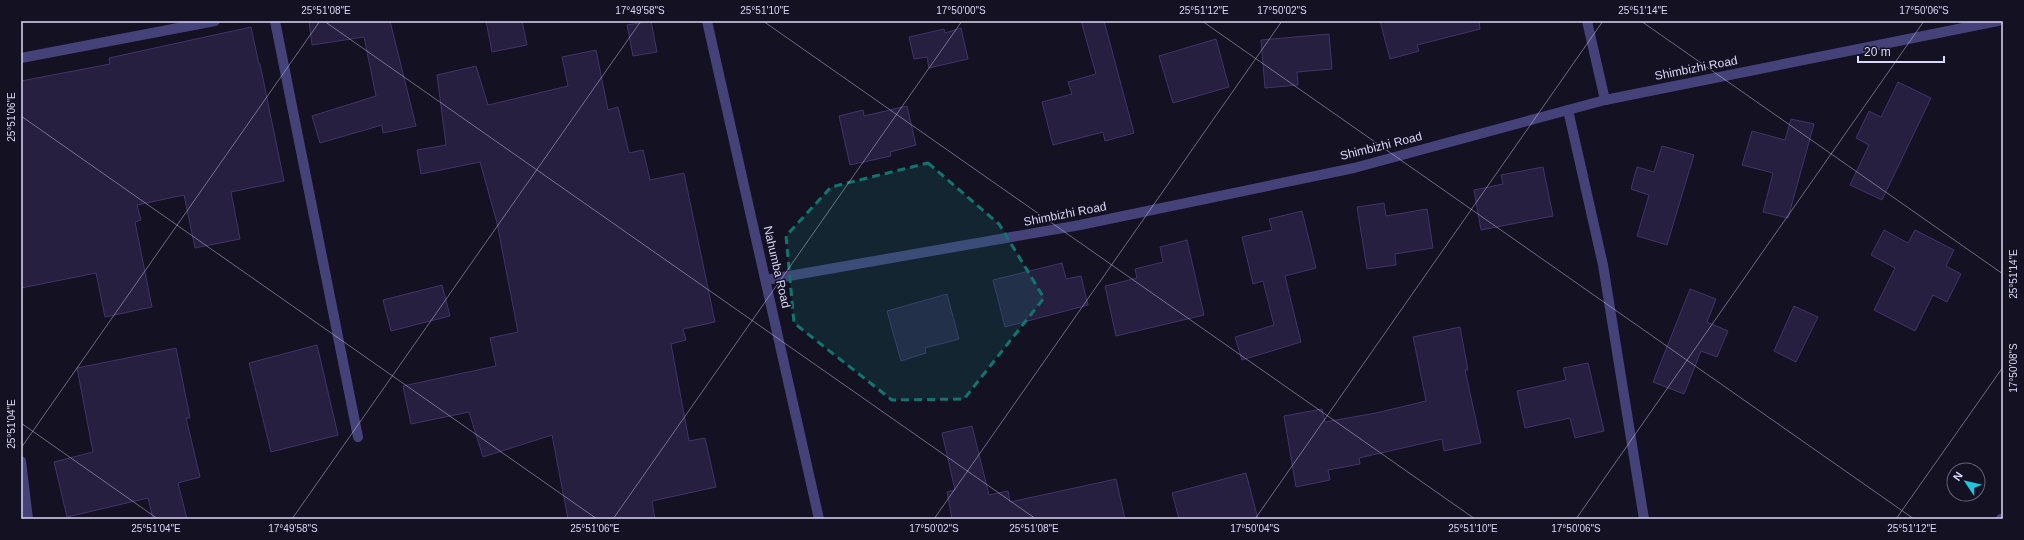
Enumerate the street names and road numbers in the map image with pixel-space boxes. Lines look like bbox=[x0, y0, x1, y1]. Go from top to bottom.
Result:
street label: Shimbizhi Road bbox=[1653, 53, 1739, 83]
street label: Shimbizhi Road bbox=[1339, 129, 1423, 163]
street label: Shimbizhi Road bbox=[1022, 199, 1108, 229]
street label: Nahumba Road bbox=[761, 224, 793, 310]

